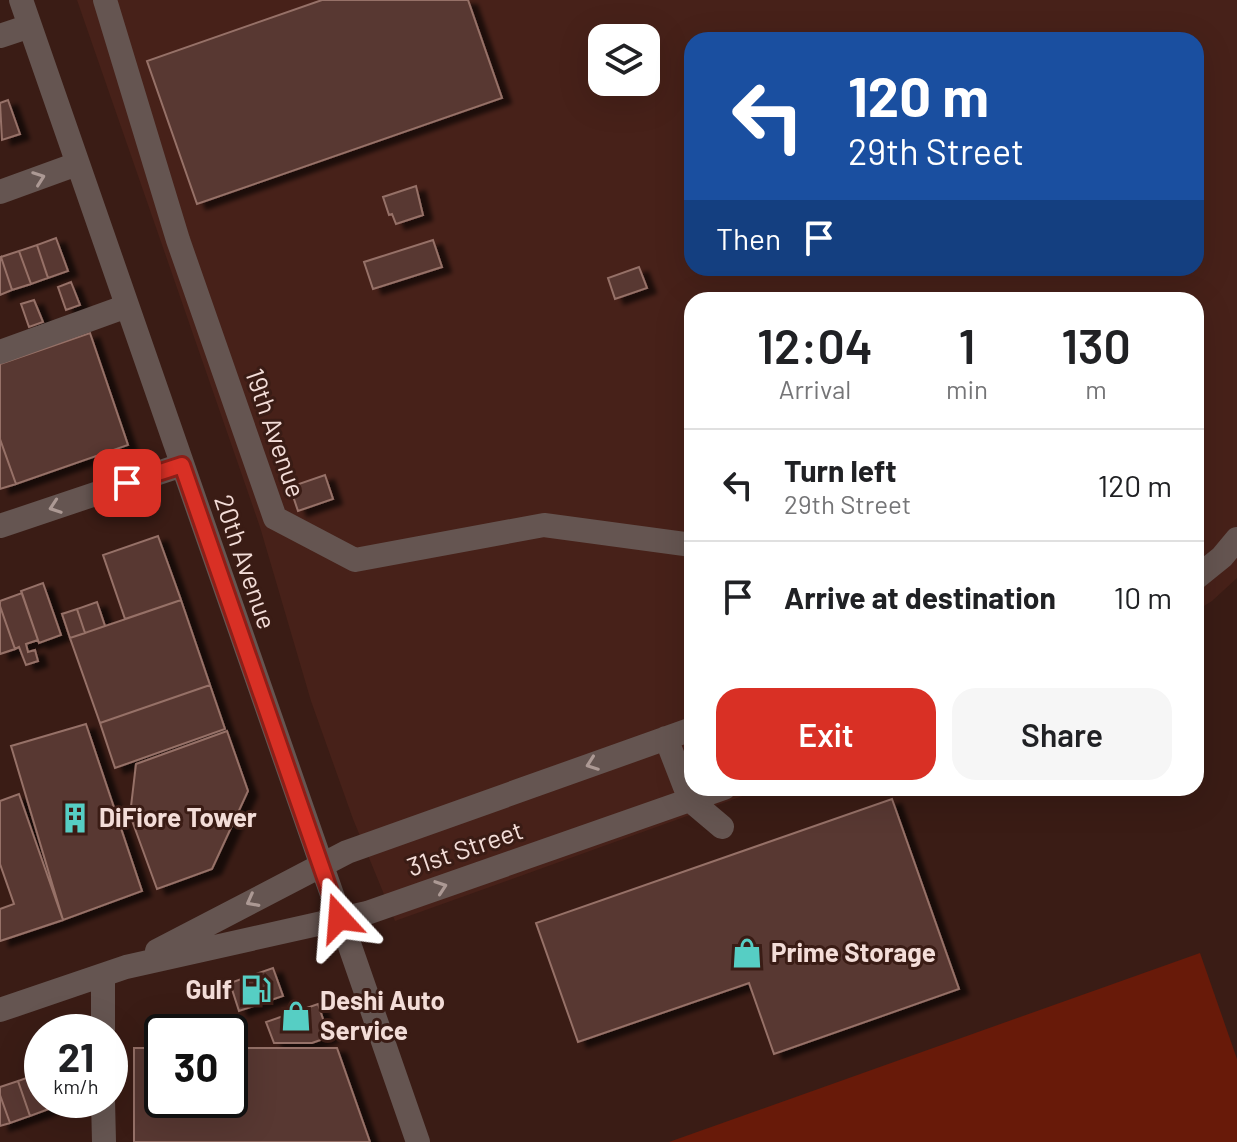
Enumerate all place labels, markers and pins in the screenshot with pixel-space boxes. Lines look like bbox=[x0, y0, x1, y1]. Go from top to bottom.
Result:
pin bbox=[93, 449, 161, 517]
building icon: DiFiore Tower bbox=[58, 801, 92, 835]
place label: DiFiore Tower bbox=[99, 801, 257, 832]
shop icon: Prime Storage bbox=[730, 936, 764, 970]
place label: Prime Storage bbox=[771, 936, 936, 967]
place label: Gulf bbox=[186, 973, 232, 1004]
fuel station icon: Gulf bbox=[239, 973, 273, 1007]
place label: Deshi Auto Service bbox=[320, 984, 445, 1045]
shop icon: Deshi Auto Service bbox=[279, 999, 313, 1033]

